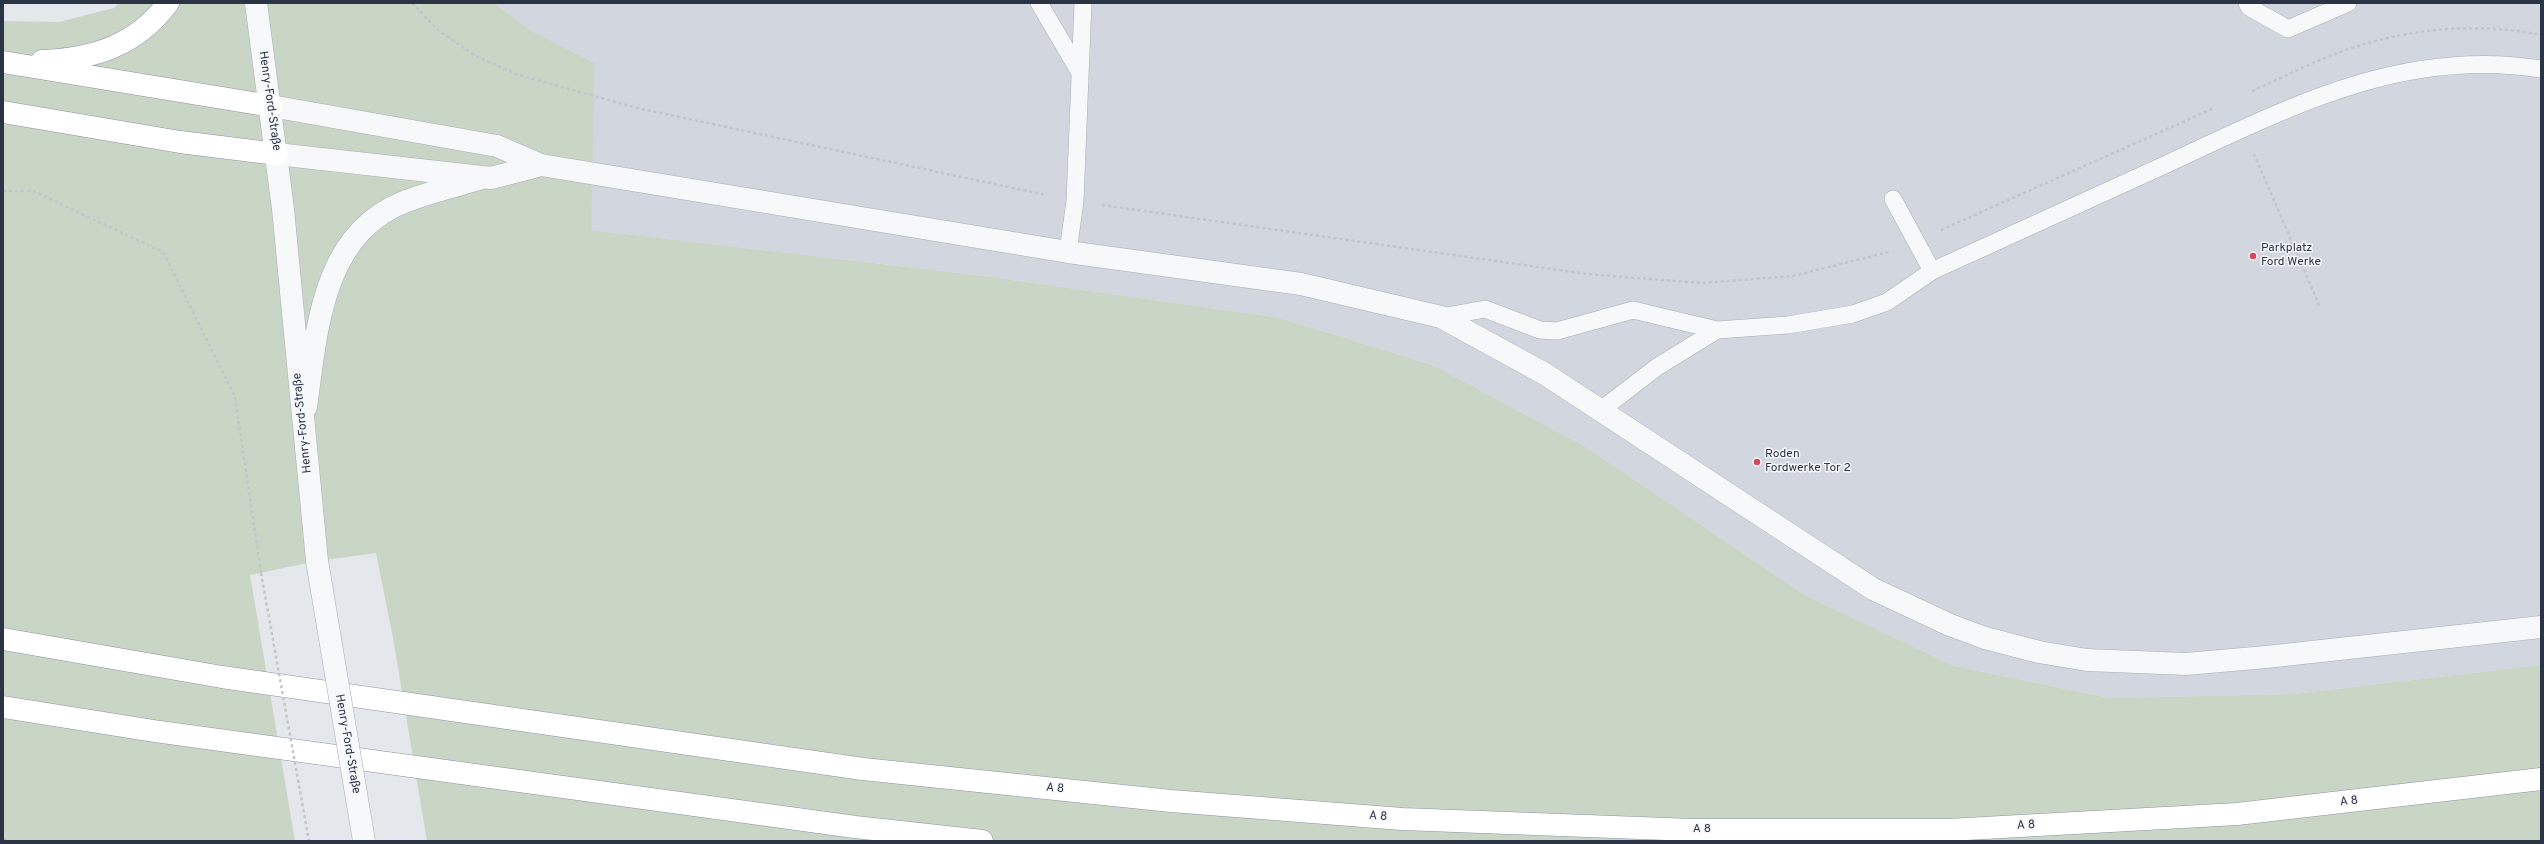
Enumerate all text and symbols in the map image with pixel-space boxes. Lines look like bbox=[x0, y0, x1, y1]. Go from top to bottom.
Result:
street label: Henry-Ford-Straße bbox=[255, 50, 283, 152]
place label: Parkplatz Ford Werke bbox=[2261, 242, 2321, 270]
marker: Parkplatz Ford Werke bbox=[2248, 251, 2258, 261]
street label: Henry-Ford-Straße bbox=[291, 372, 315, 474]
place label: Roden Fordwerke Tor 2 bbox=[1765, 448, 1851, 476]
marker: Roden Fordwerke Tor 2 bbox=[1752, 457, 1762, 467]
street label: Henry-Ford-Straße bbox=[331, 693, 363, 795]
street label: A 8 bbox=[1045, 781, 1065, 797]
street label: A 8 bbox=[2339, 794, 2359, 810]
street label: A 8 bbox=[1368, 809, 1388, 825]
street label: A 8 bbox=[2016, 818, 2036, 834]
street label: A 8 bbox=[1693, 823, 1711, 837]

